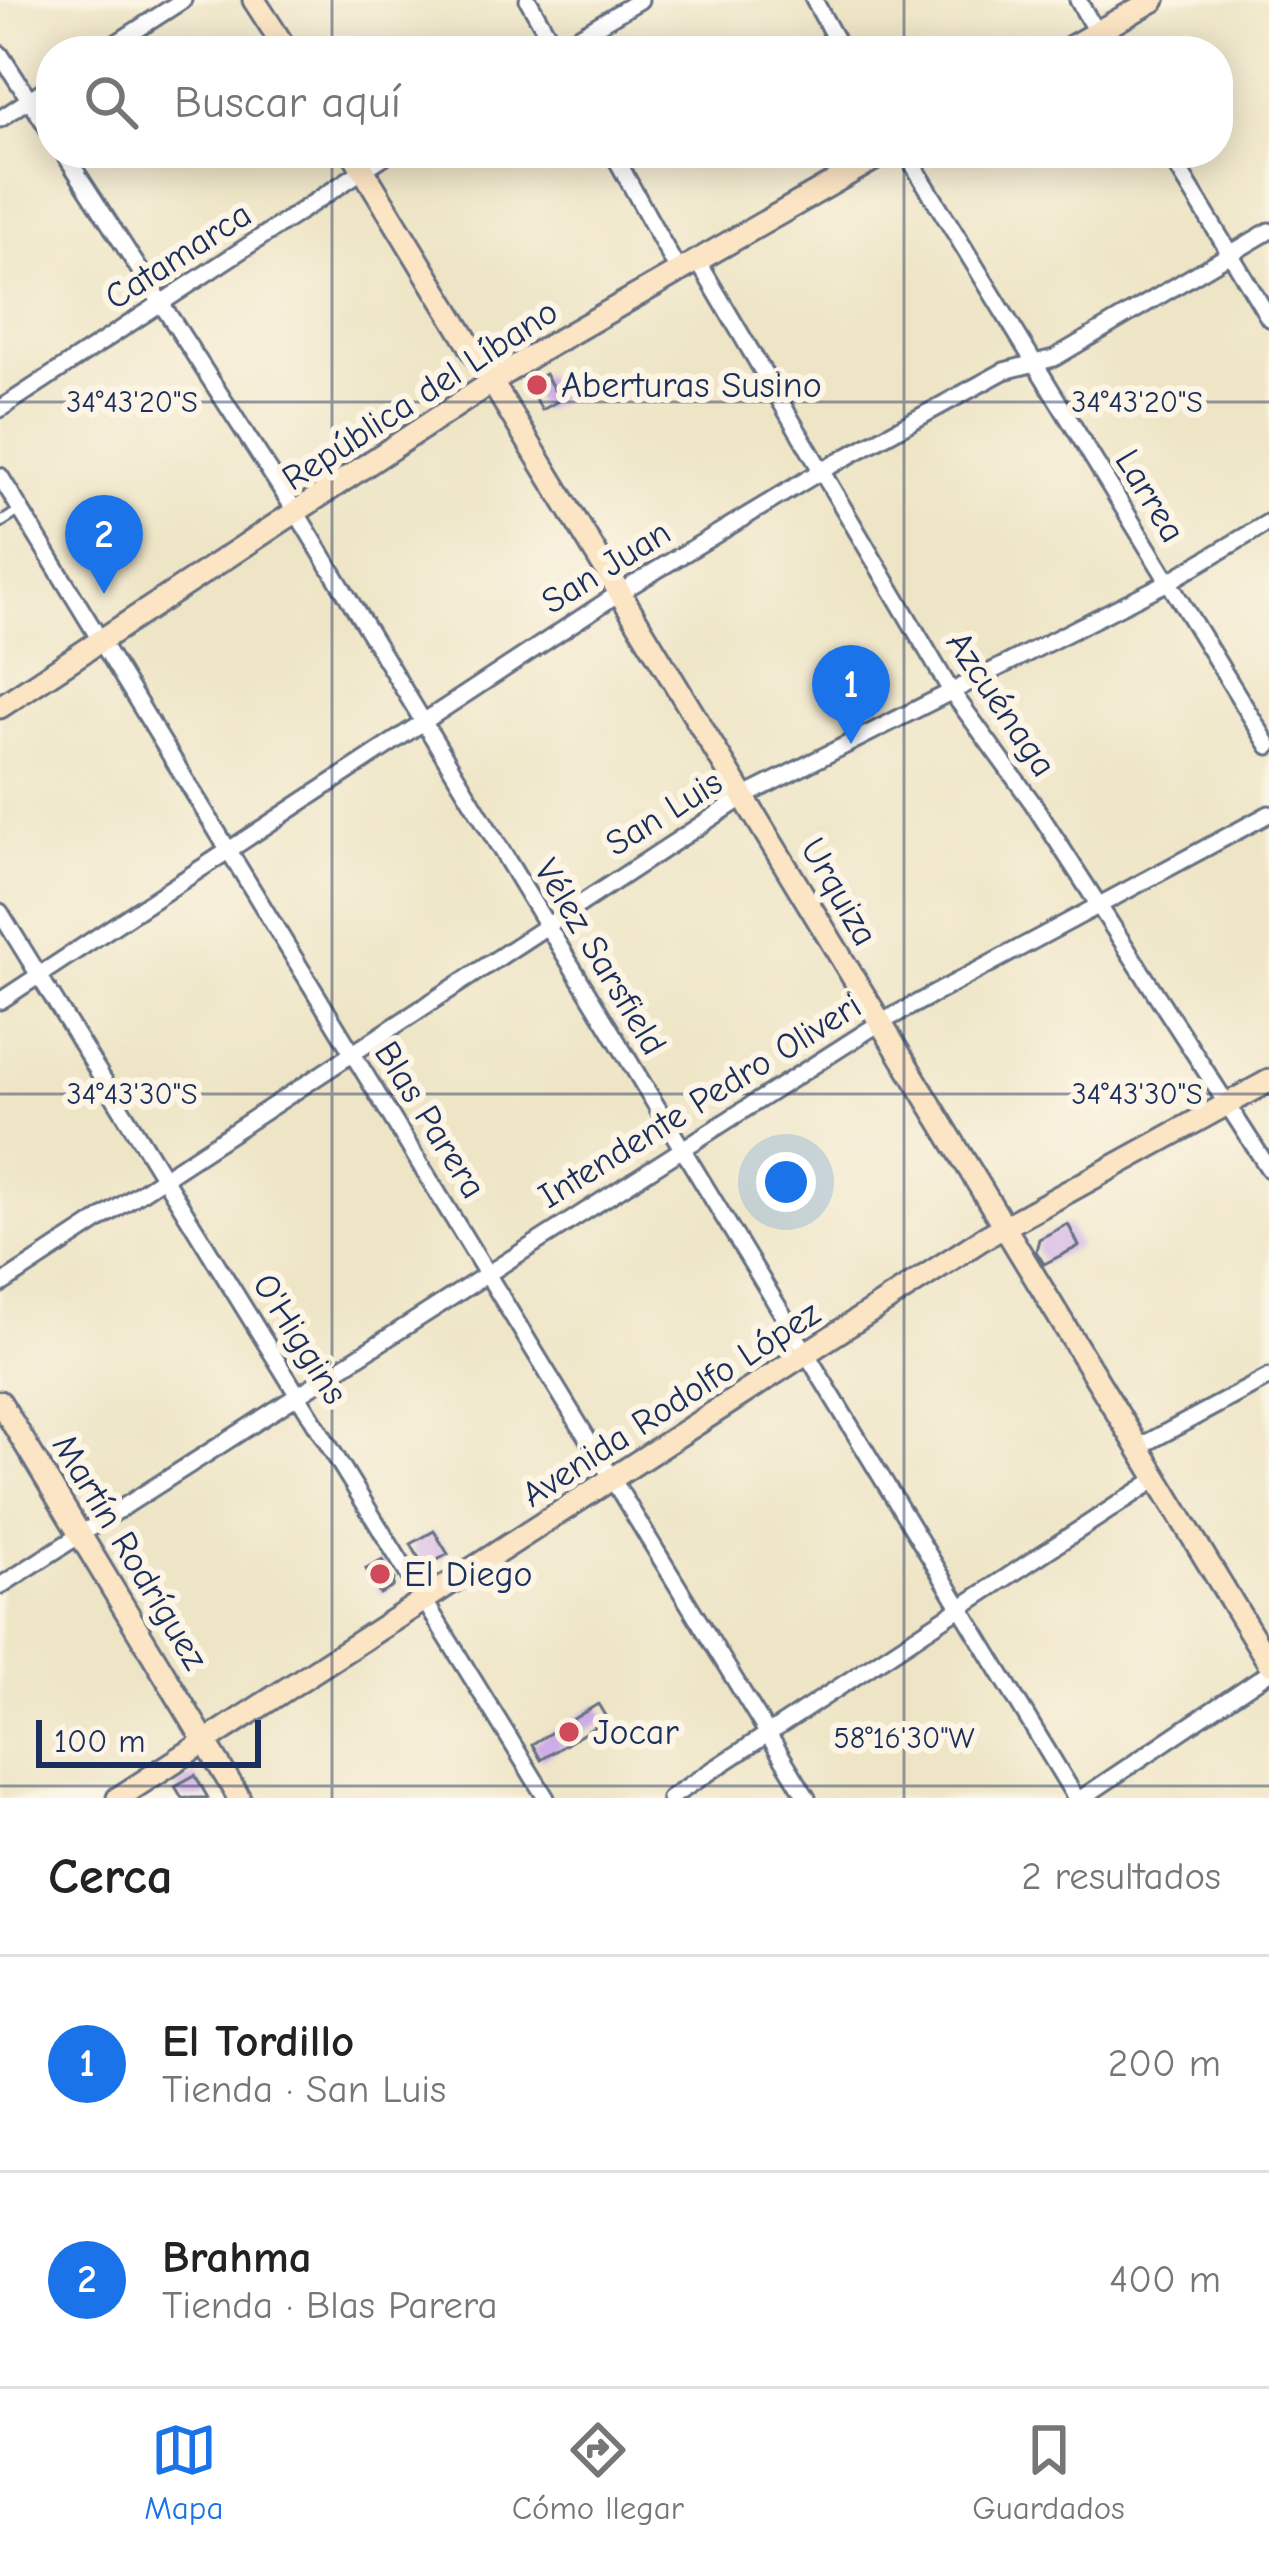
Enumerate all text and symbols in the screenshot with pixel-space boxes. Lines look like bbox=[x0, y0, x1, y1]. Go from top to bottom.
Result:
search box bbox=[36, 36, 1233, 168]
icon: search bbox=[78, 69, 144, 135]
text: Buscar aquí bbox=[174, 76, 401, 128]
street label: Catamarca bbox=[97, 194, 259, 318]
street label: República del Líbano bbox=[275, 291, 565, 499]
place label: Aberturas Susino bbox=[561, 365, 822, 406]
marker: Aberturas Susino bbox=[524, 372, 550, 398]
text: 34°43'20"S bbox=[66, 385, 198, 420]
text: 34°43'20"S bbox=[1071, 385, 1203, 420]
street label: Larrea bbox=[1107, 442, 1193, 550]
pin: 2 bbox=[65, 495, 143, 594]
street label: San Juan bbox=[534, 512, 678, 622]
street label: Azcuénaga bbox=[938, 624, 1064, 784]
pin: 1 bbox=[812, 645, 890, 744]
street label: San Luis bbox=[598, 761, 730, 865]
street label: Urquiza bbox=[792, 831, 886, 953]
street label: Vélez Sarsfield bbox=[526, 852, 674, 1062]
street label: Intendente Pedro Oliveri bbox=[531, 985, 869, 1217]
street label: Blas Parera bbox=[366, 1034, 494, 1206]
text: 34°43'30"S bbox=[67, 1077, 197, 1112]
text: 34°43'30"S bbox=[1072, 1077, 1202, 1112]
your location bbox=[756, 1152, 816, 1212]
street label: O'Higgins bbox=[244, 1266, 356, 1412]
street label: Avenida Rodolfo López bbox=[514, 1292, 828, 1516]
street label: Martín Rodríguez bbox=[44, 1427, 216, 1677]
place label: El Diego bbox=[404, 1554, 533, 1595]
marker: El Diego bbox=[367, 1561, 393, 1587]
place label: Jocar bbox=[593, 1712, 679, 1753]
scale bar bbox=[36, 1714, 261, 1767]
marker: Jocar bbox=[556, 1719, 582, 1745]
text: 58°16'30"W bbox=[834, 1721, 974, 1756]
text: 100 m bbox=[54, 1722, 146, 1760]
text: Cerca bbox=[48, 1847, 173, 1906]
text: 2 resultados bbox=[1021, 1854, 1221, 1899]
text: El Tordillo bbox=[162, 2015, 354, 2067]
text: 1 bbox=[79, 2041, 95, 2086]
text: 200 m bbox=[1108, 2041, 1221, 2086]
text: Tienda · San Luis bbox=[162, 2067, 446, 2112]
text: Brahma bbox=[162, 2231, 312, 2283]
text: 2 bbox=[77, 2257, 97, 2302]
text: 400 m bbox=[1109, 2257, 1221, 2302]
text: Tienda · Blas Parera bbox=[162, 2283, 498, 2328]
tab: Mapa bbox=[144, 2417, 223, 2527]
tab: Cómo llegar bbox=[512, 2417, 684, 2527]
tab: Guardados bbox=[972, 2417, 1125, 2527]

